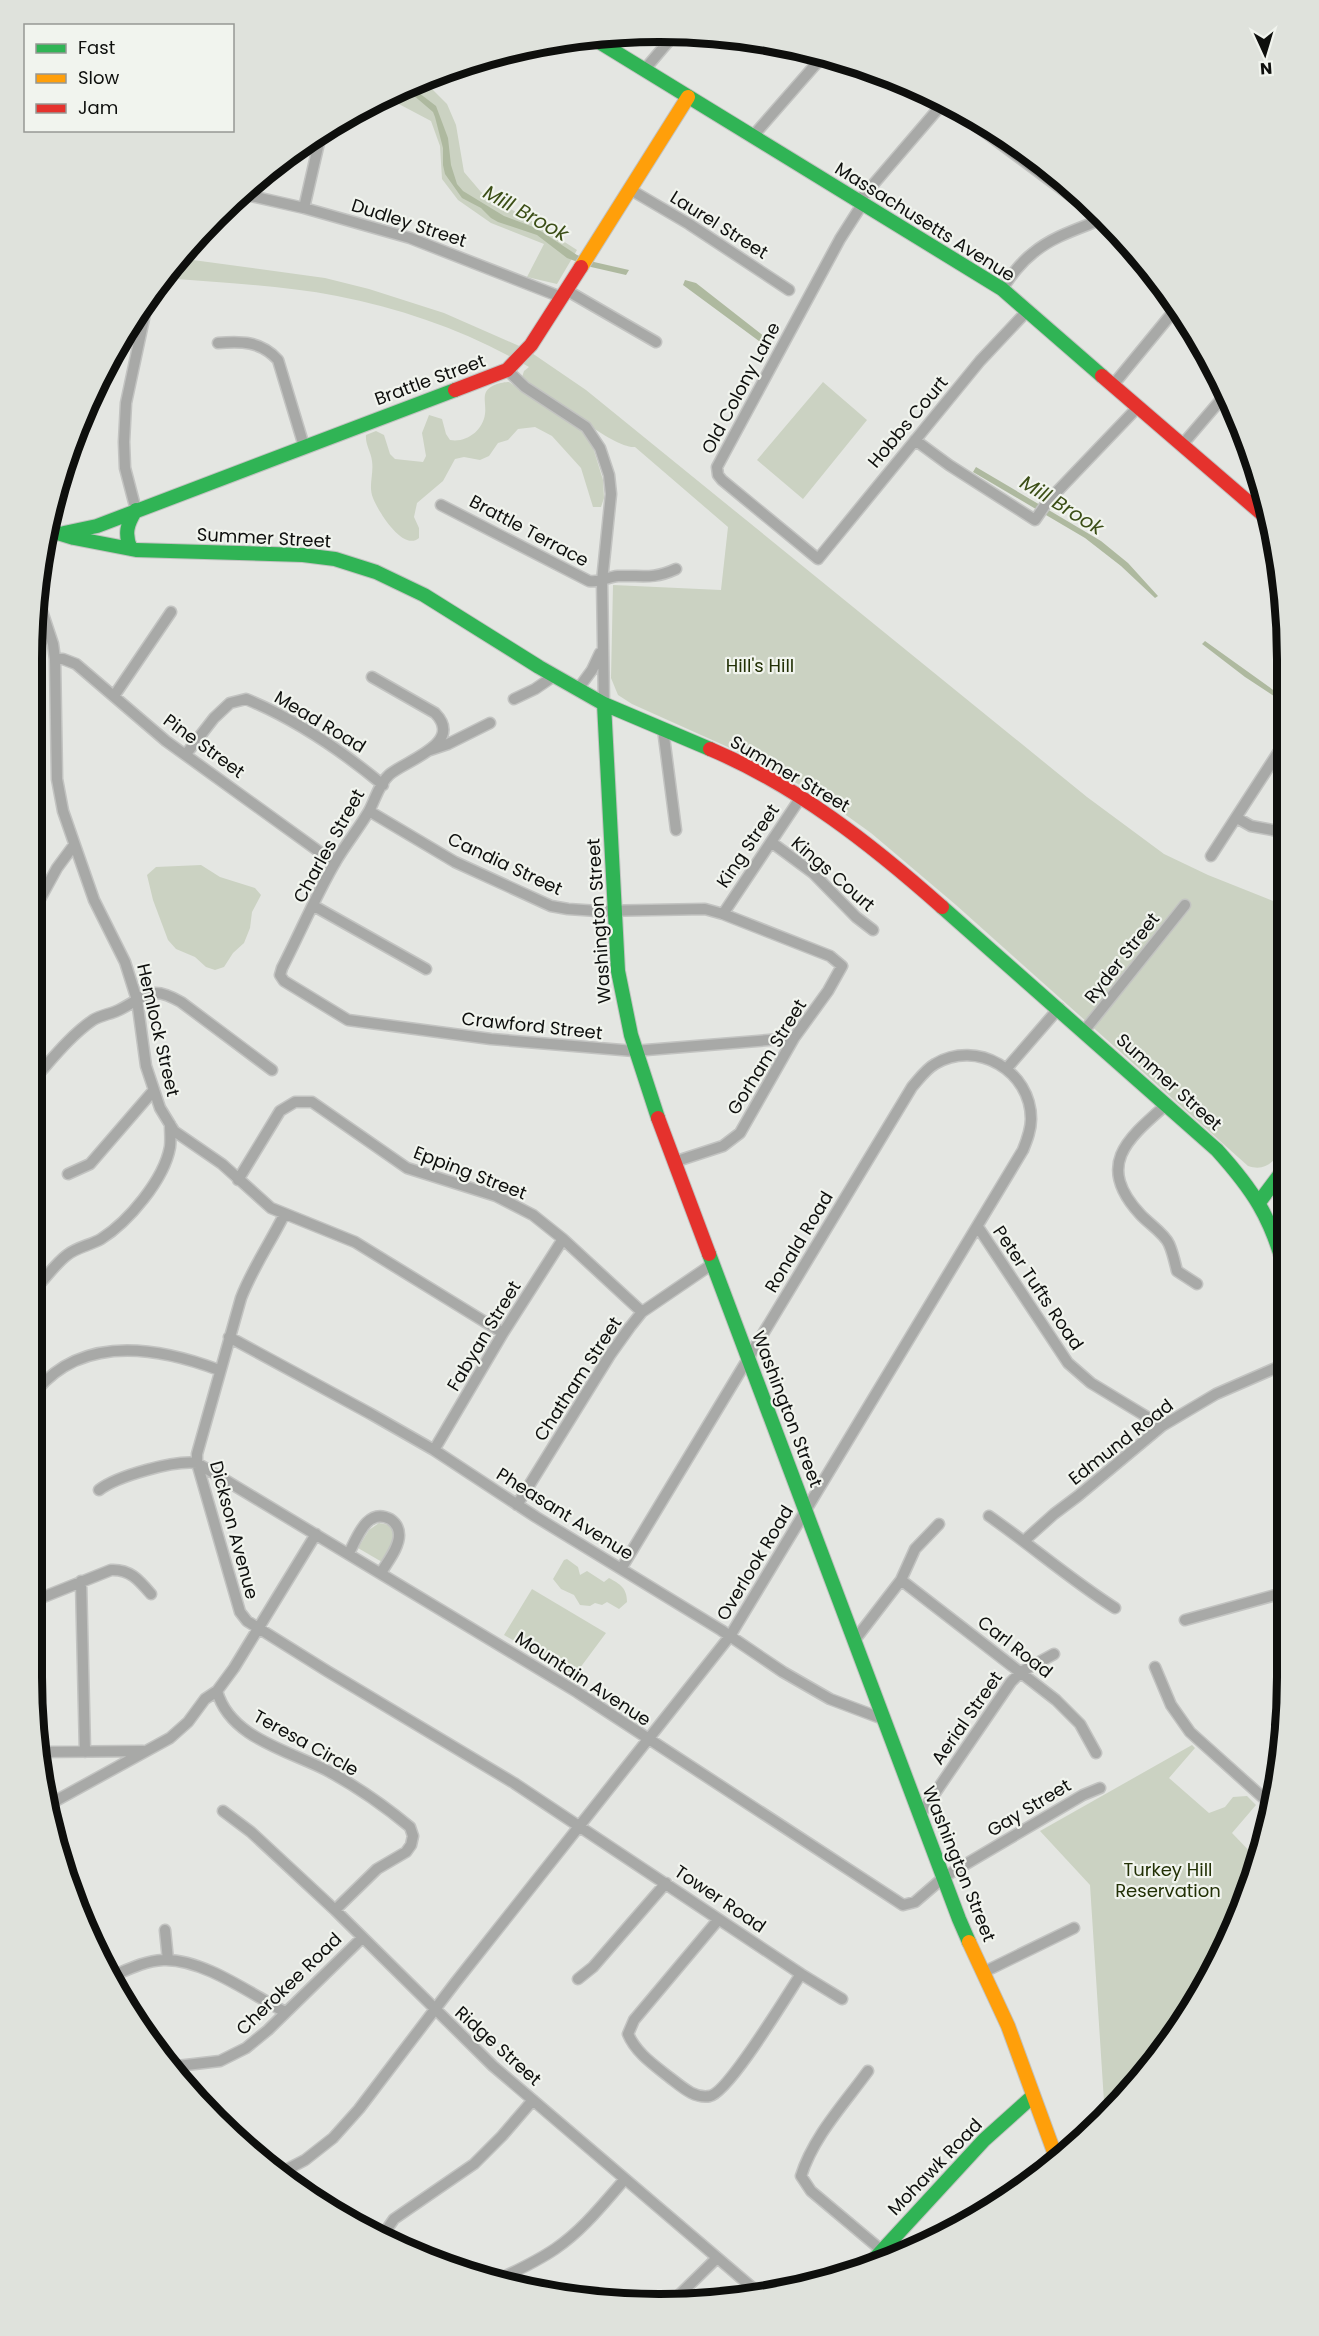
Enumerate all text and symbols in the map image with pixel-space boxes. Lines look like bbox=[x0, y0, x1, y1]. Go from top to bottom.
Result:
legend bbox=[24, 24, 234, 132]
north arrow bbox=[1235, 24, 1295, 84]
text: Fast bbox=[78, 35, 115, 60]
text: N bbox=[1259, 57, 1273, 80]
text: Slow bbox=[78, 65, 120, 90]
text: Jam bbox=[78, 95, 118, 120]
street label: Massachusetts Avenue bbox=[830, 156, 1020, 287]
water label: Mill Brook bbox=[478, 178, 575, 249]
street label: Laurel Street bbox=[665, 184, 773, 265]
street label: Dudley Street bbox=[348, 192, 470, 253]
street label: Old Colony Lane bbox=[695, 317, 786, 458]
street label: Brattle Street bbox=[371, 348, 489, 411]
street label: Hobbs Court bbox=[862, 370, 953, 473]
water label: Mill Brook bbox=[1015, 468, 1111, 543]
street label: Brattle Terrace bbox=[465, 489, 593, 573]
street label: Summer Street bbox=[196, 521, 332, 554]
park label: Hill's Hill bbox=[726, 653, 794, 678]
street label: Mead Road bbox=[270, 684, 371, 759]
street label: Pine Street bbox=[158, 708, 250, 784]
street label: Summer Street bbox=[726, 729, 855, 818]
street label: Charles Street bbox=[287, 784, 370, 907]
street label: King Street bbox=[710, 799, 785, 893]
street label: Candia Street bbox=[444, 826, 567, 901]
street label: Kings Court bbox=[786, 830, 881, 917]
street label: Washington Street bbox=[580, 837, 617, 1005]
street label: Ryder Street bbox=[1078, 907, 1165, 1008]
street label: Hemlock Street bbox=[131, 961, 186, 1099]
street label: Gorham Street bbox=[721, 994, 812, 1119]
street label: Crawford Street bbox=[460, 1006, 604, 1045]
street label: Summer Street bbox=[1111, 1027, 1228, 1136]
street label: Epping Street bbox=[410, 1140, 530, 1206]
street label: Ronald Road bbox=[758, 1186, 839, 1297]
street label: Peter Tufts Road bbox=[987, 1220, 1089, 1355]
street label: Fabyan Street bbox=[441, 1276, 526, 1396]
street label: Chatham Street bbox=[528, 1312, 627, 1446]
street label: Washington Street bbox=[746, 1327, 829, 1491]
street label: Edmund Road bbox=[1063, 1393, 1178, 1490]
street label: Dickson Avenue bbox=[204, 1458, 265, 1602]
street label: Pheasant Avenue bbox=[492, 1461, 639, 1566]
street label: Overlook Road bbox=[710, 1500, 799, 1625]
street label: Carl Road bbox=[973, 1609, 1058, 1684]
street label: Mountain Avenue bbox=[511, 1625, 656, 1732]
street label: Aerial Street bbox=[925, 1666, 1008, 1769]
street label: Teresa Circle bbox=[249, 1703, 363, 1782]
street label: Gay Street bbox=[982, 1773, 1075, 1842]
street label: Washington Street bbox=[917, 1782, 1002, 1945]
park label: Turkey Hill Reservation bbox=[1115, 1857, 1221, 1903]
street label: Tower Road bbox=[670, 1859, 771, 1938]
street label: Cherokee Road bbox=[230, 1927, 347, 2041]
street label: Ridge Street bbox=[450, 2000, 547, 2091]
street label: Mohawk Road bbox=[882, 2113, 988, 2221]

